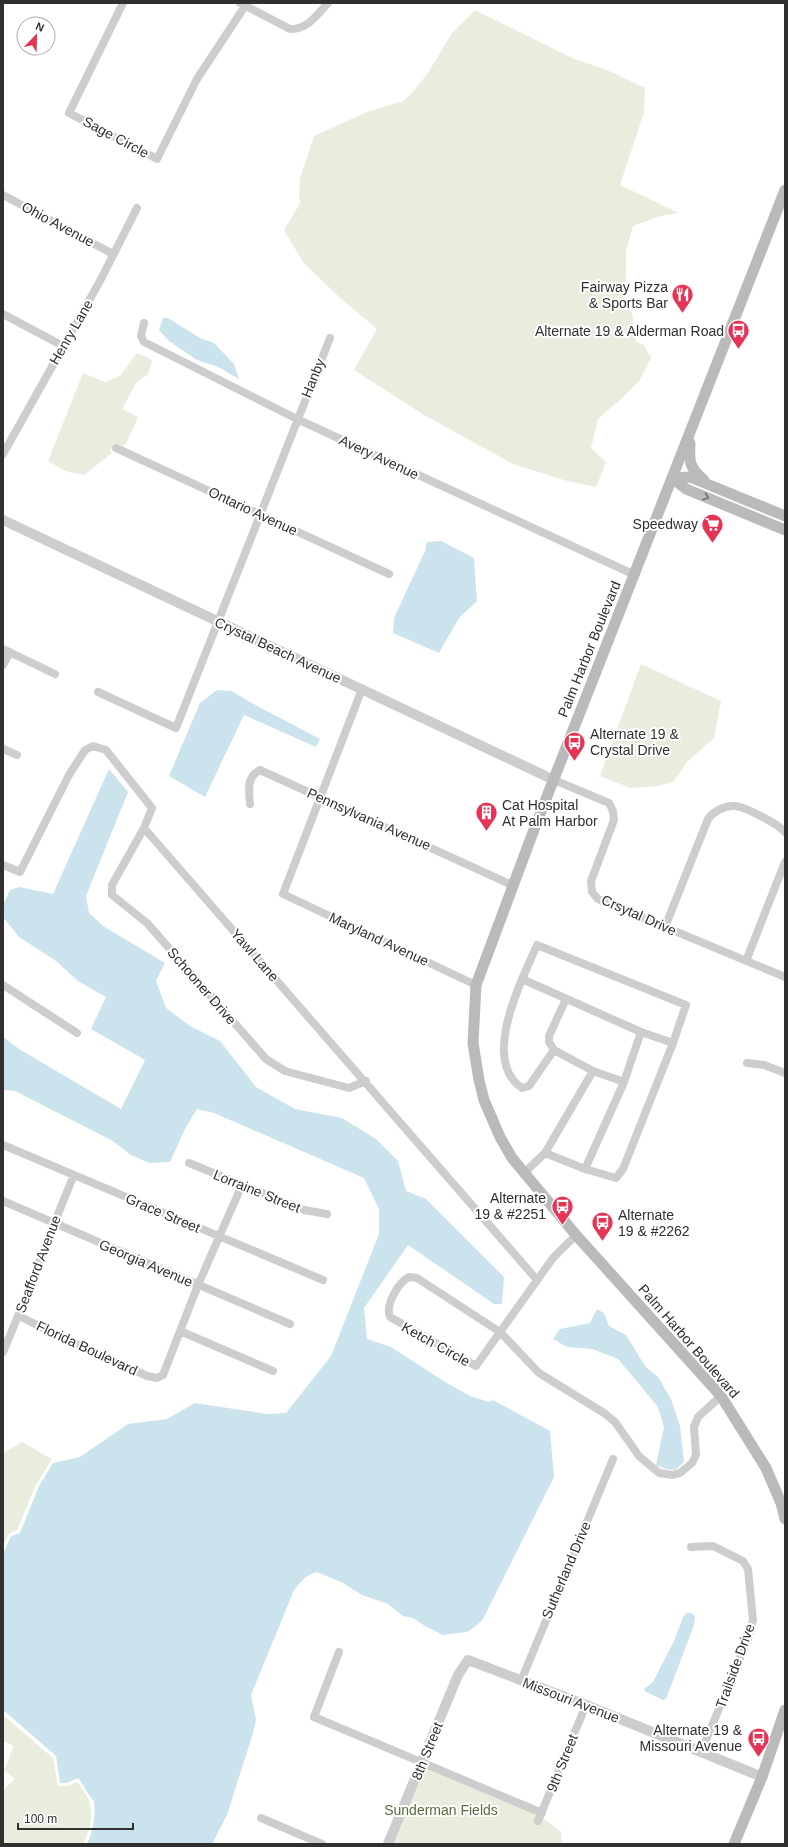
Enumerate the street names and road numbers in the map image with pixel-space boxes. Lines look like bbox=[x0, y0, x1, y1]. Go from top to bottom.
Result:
street label: Sage Circle bbox=[80, 113, 152, 161]
street label: Ohio Avenue bbox=[19, 198, 97, 250]
street label: Henry Lane bbox=[46, 296, 96, 367]
street label: Hanby bbox=[298, 356, 328, 400]
street label: Avery Avenue bbox=[337, 432, 421, 482]
street label: Ontario Avenue bbox=[206, 483, 300, 539]
street label: Palm Harbor Boulevard bbox=[554, 579, 624, 719]
street label: Crystal Beach Avenue bbox=[212, 614, 344, 686]
street label: Pennsylvania Avenue bbox=[305, 785, 433, 854]
street label: Crsytal Drive bbox=[599, 891, 679, 939]
street label: Maryland Avenue bbox=[327, 909, 431, 969]
street label: Yawl Lane bbox=[228, 925, 282, 985]
street label: Schooner Drive bbox=[164, 944, 240, 1028]
street label: Lorraine Street bbox=[211, 1166, 303, 1216]
street label: Grace Street bbox=[123, 1190, 203, 1236]
street label: Seafford Avenue bbox=[12, 1213, 64, 1315]
street label: Georgia Avenue bbox=[97, 1236, 195, 1290]
street label: Palm Harbor Boulevard bbox=[635, 1281, 743, 1401]
street label: Florida Boulevard bbox=[34, 1318, 140, 1378]
street label: Ketch Circle bbox=[399, 1319, 473, 1369]
street label: Sutherland Drive bbox=[538, 1519, 594, 1621]
street label: Trailside Drive bbox=[712, 1621, 758, 1711]
street label: Missouri Avenue bbox=[520, 1674, 622, 1726]
street label: 8th Street bbox=[408, 1720, 446, 1782]
street label: 9th Street bbox=[543, 1732, 581, 1794]

